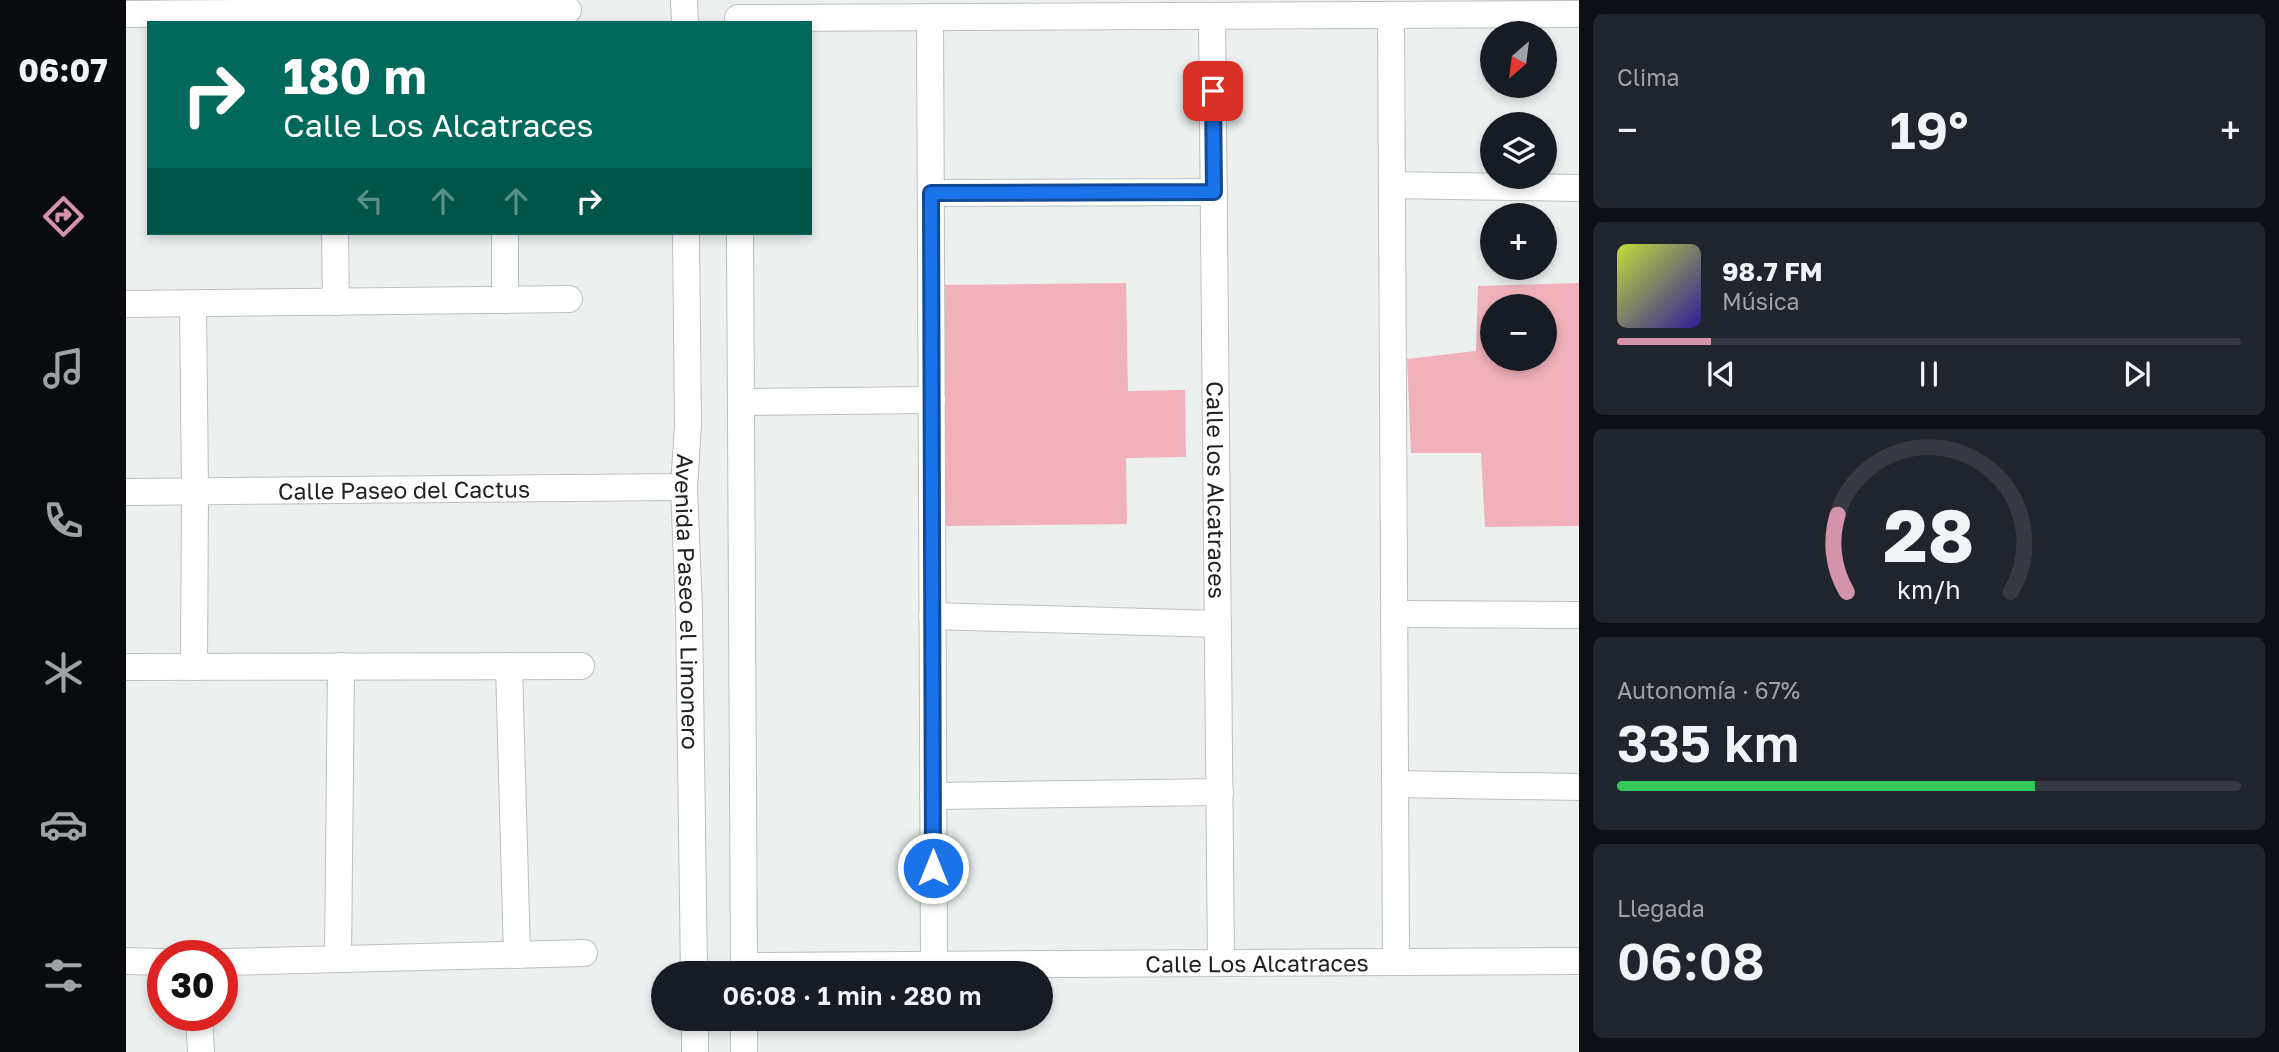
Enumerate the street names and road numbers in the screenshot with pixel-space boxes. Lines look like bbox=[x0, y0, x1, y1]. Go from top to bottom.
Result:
street label: Calle los Alcatraces bbox=[1201, 381, 1232, 599]
street label: Avenida Paseo el Limonero bbox=[670, 453, 705, 750]
street label: Calle Paseo del Cactus bbox=[278, 474, 530, 505]
street label: Calle Los Alcatraces bbox=[1145, 948, 1369, 978]

